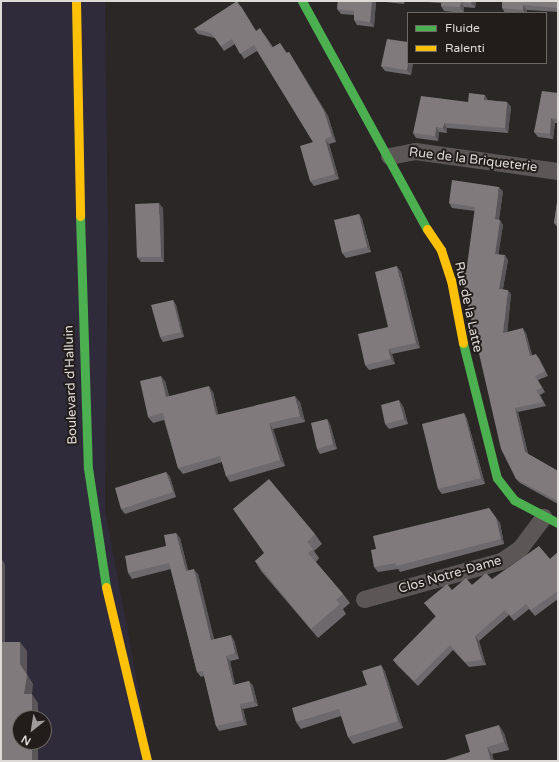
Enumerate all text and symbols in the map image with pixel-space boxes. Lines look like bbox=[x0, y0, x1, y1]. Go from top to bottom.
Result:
legend bbox=[407, 12, 547, 64]
text: Fluide bbox=[445, 21, 480, 35]
text: Ralenti bbox=[445, 41, 485, 55]
street label: Rue de la Briqueterie bbox=[408, 144, 538, 176]
street label: Rue de la Latte bbox=[451, 260, 485, 354]
street label: Boulevard d'Halluin bbox=[61, 325, 81, 445]
street label: Clos Notre-Dame bbox=[397, 553, 503, 597]
north arrow bbox=[12, 710, 52, 750]
text: N bbox=[19, 732, 33, 748]

